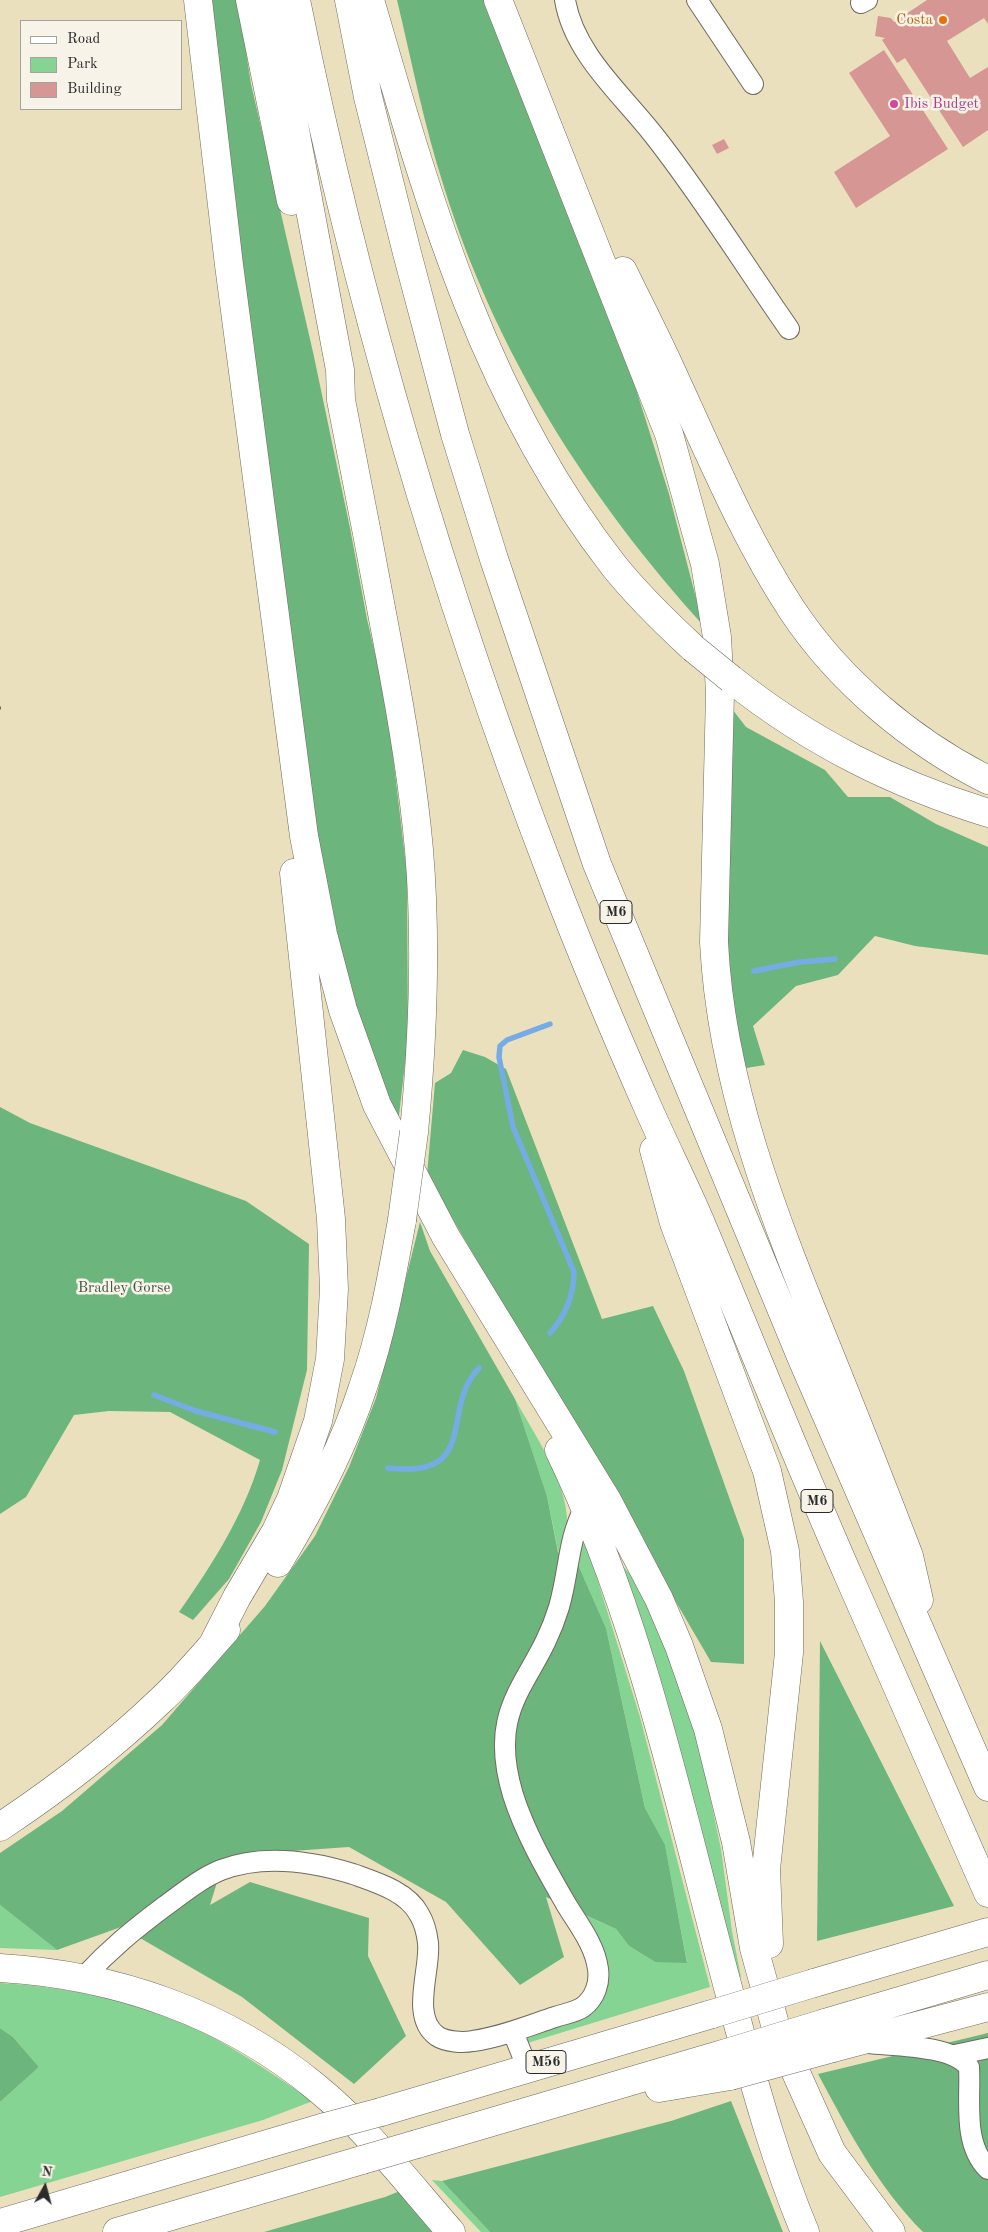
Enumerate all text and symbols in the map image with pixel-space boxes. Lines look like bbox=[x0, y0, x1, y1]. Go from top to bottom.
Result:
place label: Costa bbox=[896, 11, 933, 29]
marker: Costa bbox=[937, 14, 949, 26]
legend bbox=[20, 20, 182, 110]
text: Road bbox=[67, 32, 100, 47]
text: Park bbox=[67, 57, 98, 72]
text: Building bbox=[67, 82, 122, 97]
place label: Ibis Budget bbox=[904, 95, 979, 113]
marker: Ibis Budget bbox=[888, 98, 900, 110]
road number: M6 bbox=[600, 900, 632, 924]
park label: Bradley Gorse bbox=[78, 1279, 170, 1297]
road number: M6 bbox=[801, 1490, 833, 1512]
road number: M56 bbox=[526, 2050, 566, 2074]
north arrow bbox=[20, 2162, 70, 2212]
text: N bbox=[41, 2165, 53, 2180]

